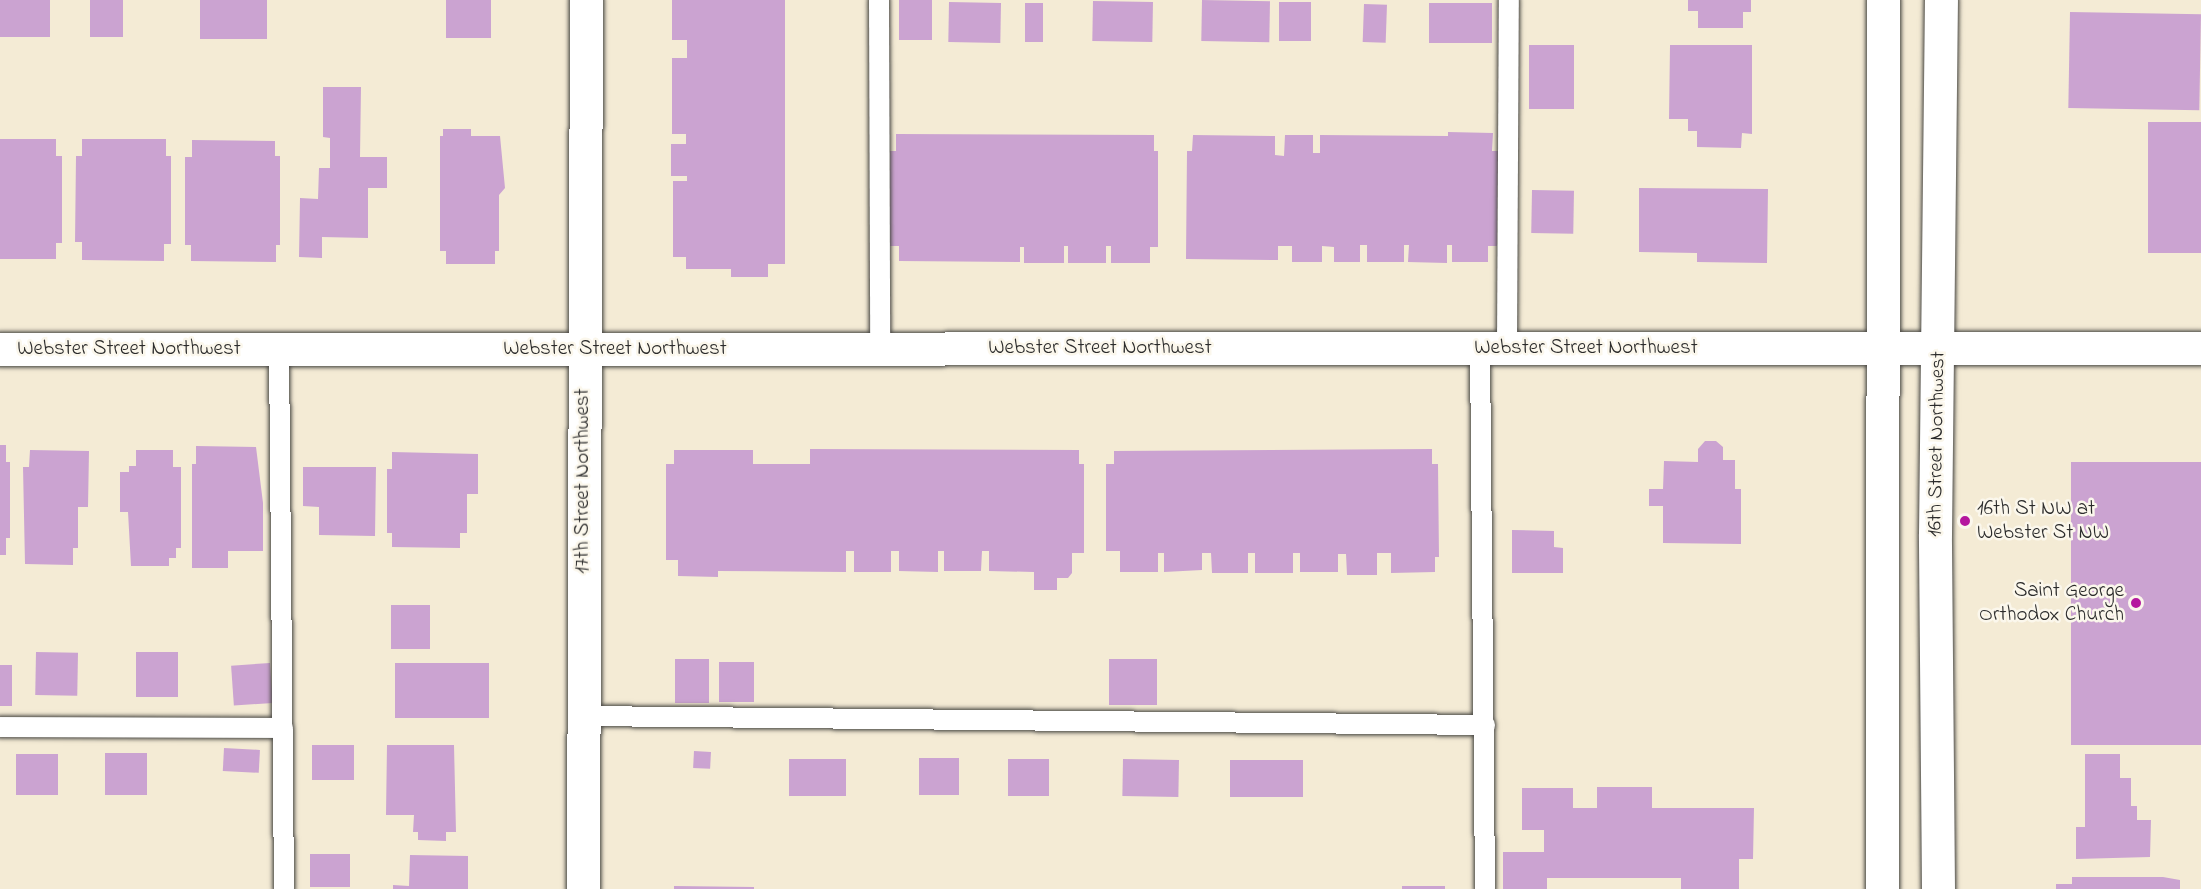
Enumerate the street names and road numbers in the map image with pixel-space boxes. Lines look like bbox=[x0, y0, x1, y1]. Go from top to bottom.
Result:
street label: Webster Street Northwest bbox=[988, 335, 1212, 361]
street label: Webster Street Northwest bbox=[1474, 335, 1698, 361]
street label: Webster Street Northwest bbox=[17, 336, 241, 362]
street label: Webster Street Northwest bbox=[503, 336, 727, 362]
street label: 16th Street Northwest bbox=[1923, 351, 1951, 537]
street label: 17th Street Northwest bbox=[570, 388, 596, 574]

